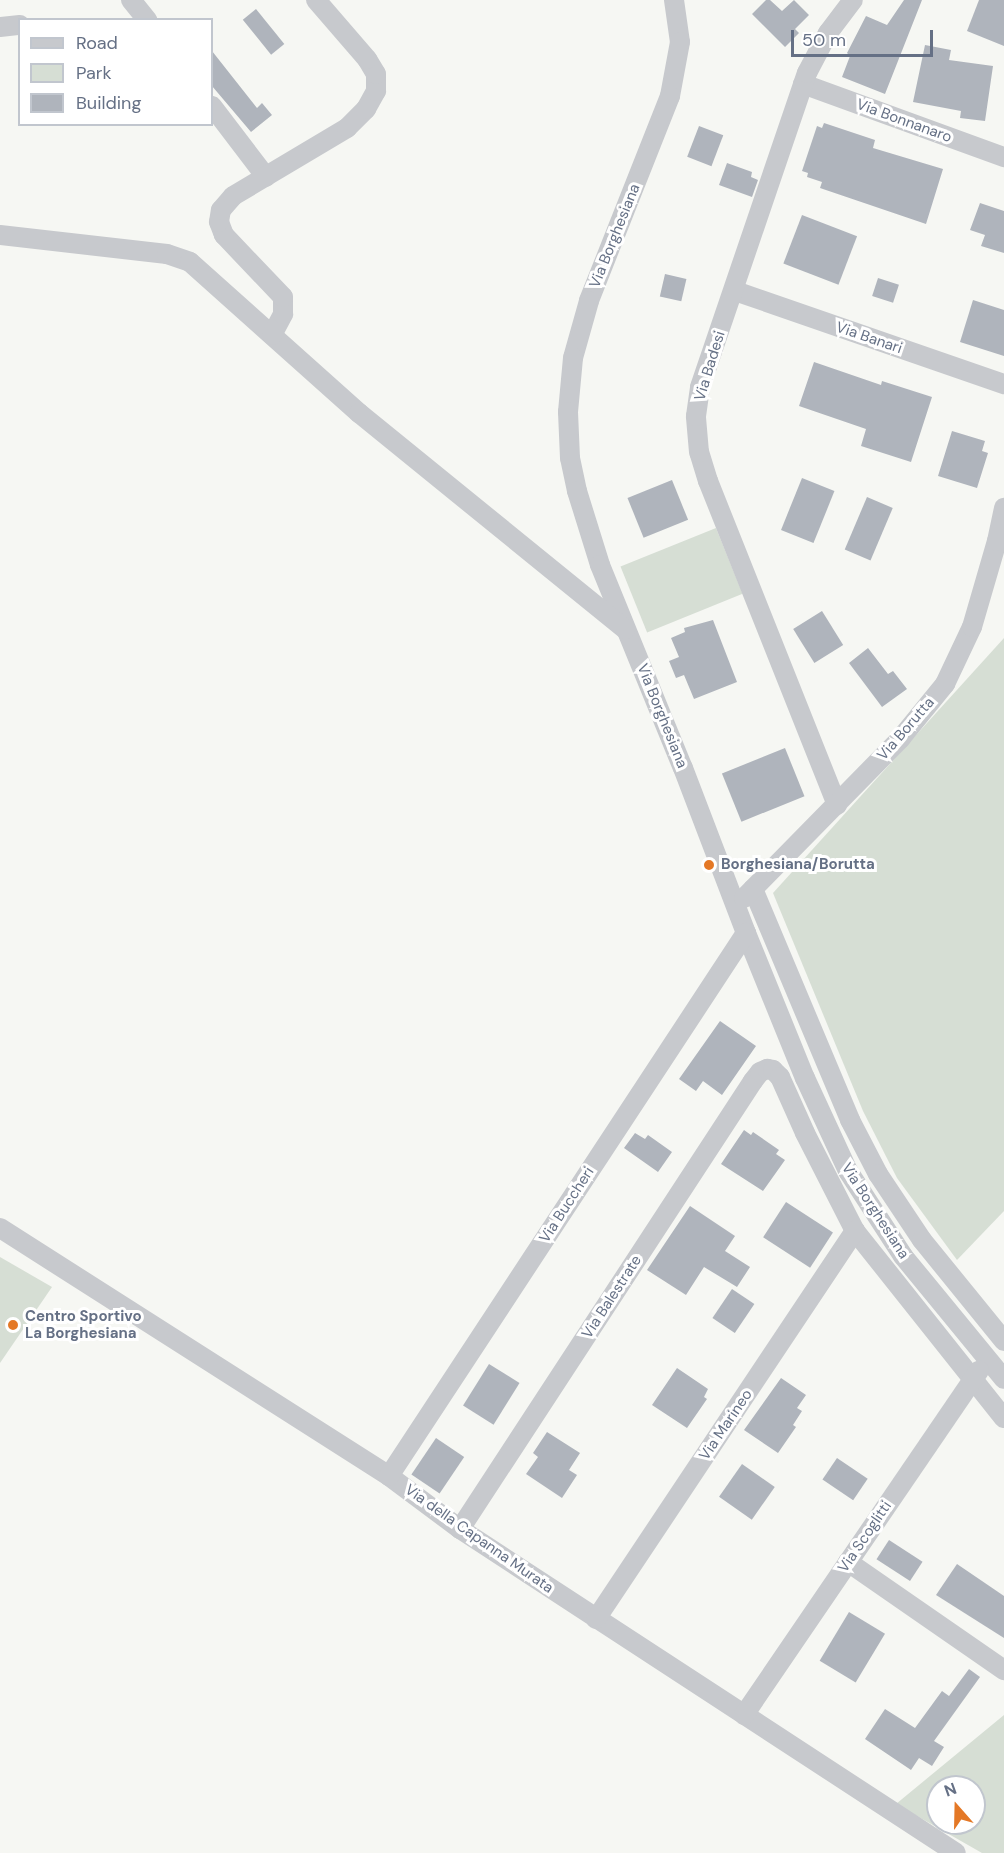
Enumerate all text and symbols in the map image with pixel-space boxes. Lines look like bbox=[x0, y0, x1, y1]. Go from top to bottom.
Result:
legend bbox=[18, 18, 213, 126]
scale bar bbox=[794, 18, 936, 56]
text: 50 m bbox=[802, 28, 846, 52]
text: Road bbox=[76, 31, 118, 55]
text: Park bbox=[76, 61, 112, 85]
text: Building bbox=[76, 91, 141, 115]
street label: Via Bonnanaro bbox=[854, 95, 954, 147]
street label: Via Borghesiana bbox=[586, 181, 644, 291]
street label: Via Banari bbox=[833, 318, 905, 358]
street label: Via Badesi bbox=[691, 329, 729, 403]
street label: Via Borghesiana bbox=[633, 661, 691, 771]
street label: Via Borutta bbox=[874, 694, 938, 764]
place label: Borghesiana/Borutta bbox=[721, 856, 875, 874]
marker: Borghesiana/Borutta bbox=[702, 858, 716, 872]
street label: Via Borghesiana bbox=[837, 1160, 913, 1262]
street label: Via Buccheri bbox=[536, 1164, 598, 1246]
street label: Via Balestrate bbox=[578, 1252, 646, 1342]
place label: Centro Sportivo La Borghesiana bbox=[25, 1307, 142, 1342]
marker: Centro Sportivo La Borghesiana bbox=[6, 1318, 20, 1332]
street label: Via Marineo bbox=[696, 1386, 756, 1464]
street label: Via della Capanna Murata bbox=[401, 1481, 557, 1597]
street label: Via Scoglitti bbox=[835, 1498, 895, 1576]
north arrow bbox=[926, 1775, 986, 1835]
text: N bbox=[941, 1778, 959, 1801]

